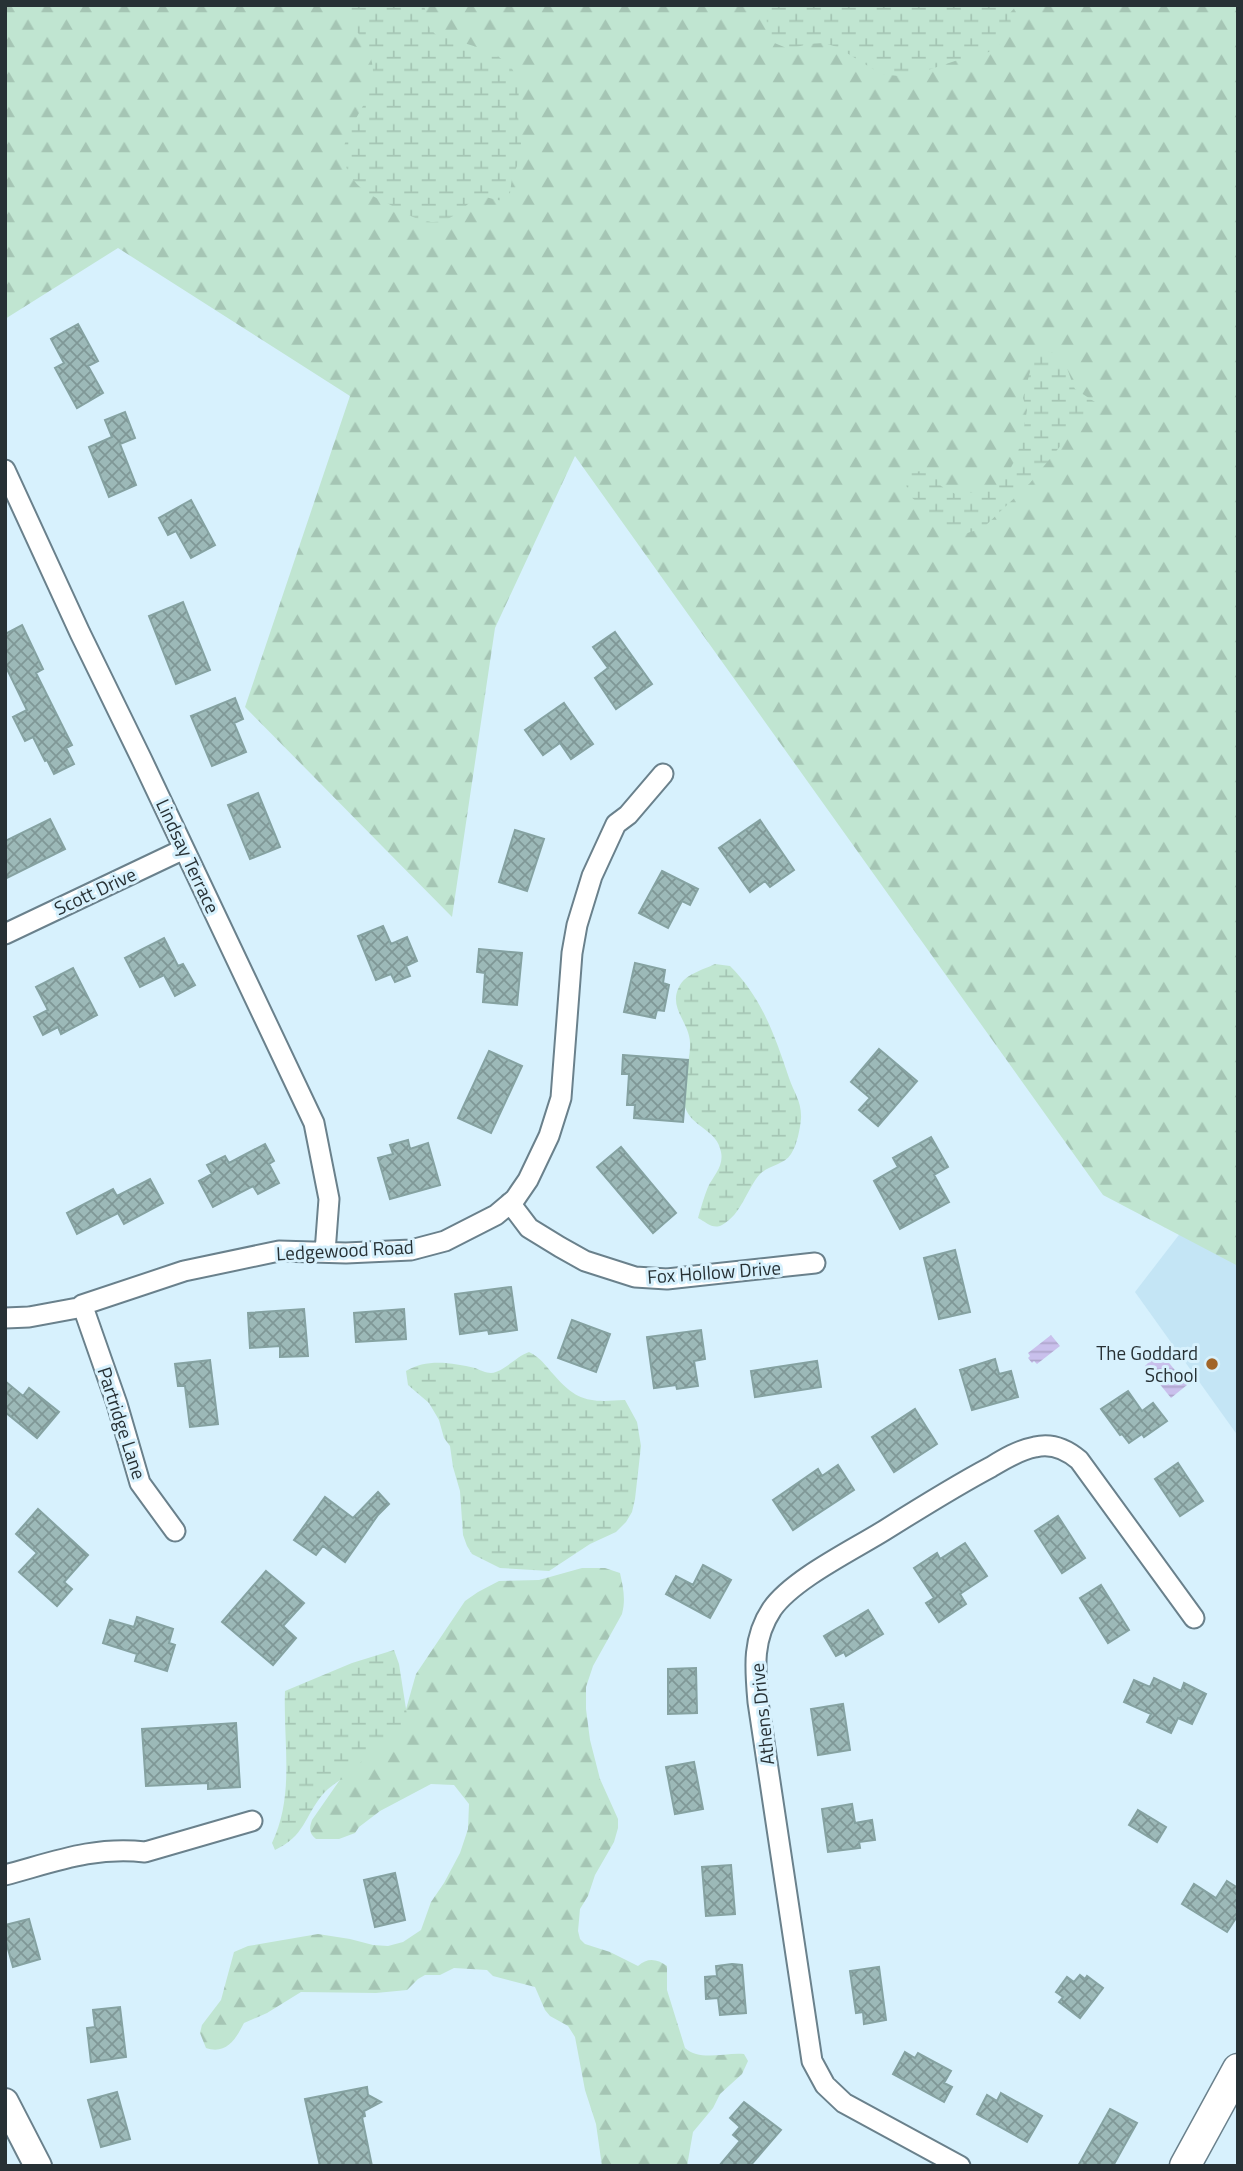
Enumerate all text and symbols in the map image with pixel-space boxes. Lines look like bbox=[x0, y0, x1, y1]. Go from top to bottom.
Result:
street label: Lindsay Terrace bbox=[149, 794, 228, 918]
street label: Scott Drive bbox=[49, 859, 141, 922]
street label: Ledgewood Road bbox=[275, 1231, 415, 1268]
street label: Fox Hollow Drive bbox=[646, 1252, 782, 1291]
place label: The Goddard School bbox=[1096, 1338, 1198, 1389]
marker: The Goddard School bbox=[1204, 1356, 1220, 1372]
street label: Partridge Lane bbox=[91, 1363, 154, 1483]
street label: Athens Drive bbox=[742, 1662, 781, 1766]

